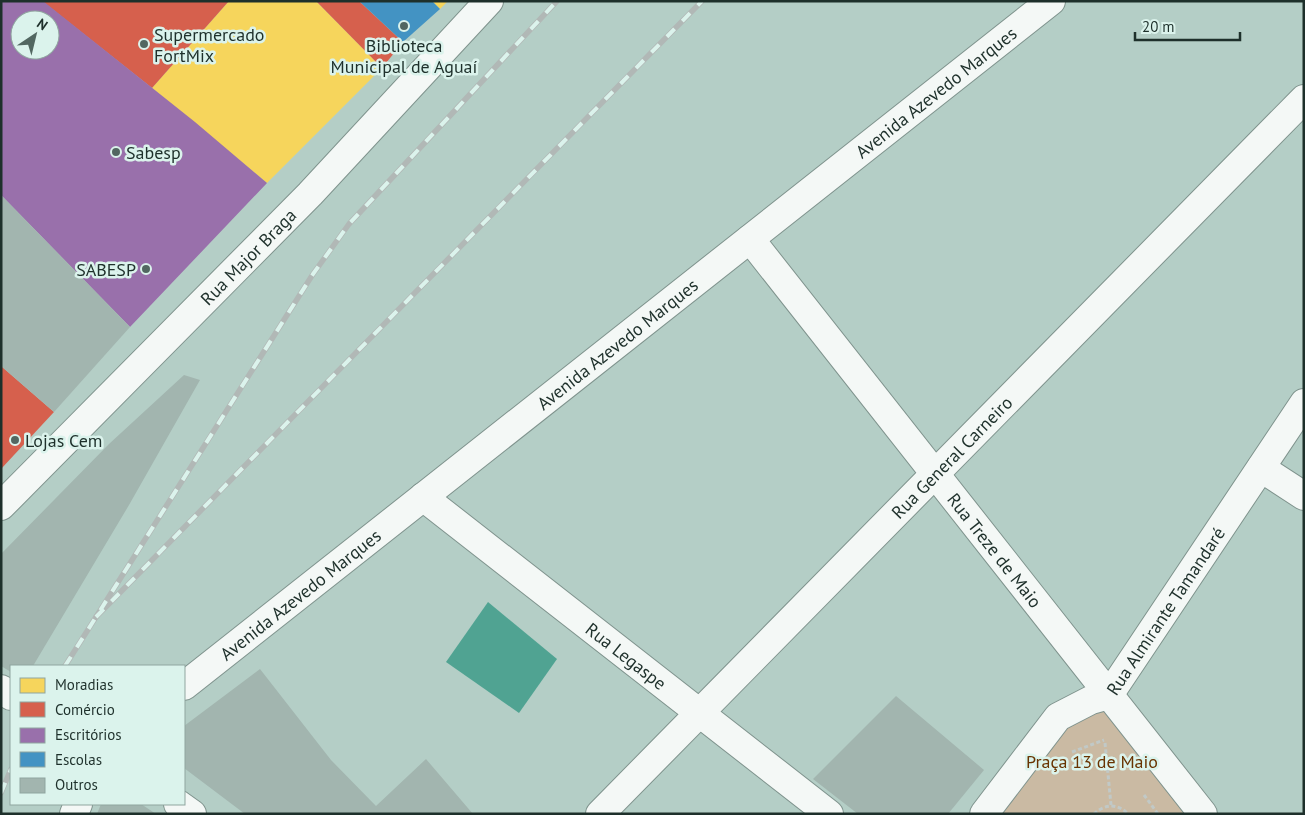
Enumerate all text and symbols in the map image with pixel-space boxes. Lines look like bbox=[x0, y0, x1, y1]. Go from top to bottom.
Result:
north arrow bbox=[10, 10, 60, 60]
scale bar bbox=[1135, 10, 1240, 42]
text: N bbox=[34, 14, 51, 34]
text: 20 m bbox=[1142, 17, 1175, 36]
marker: Biblioteca Municipal de Aguaí bbox=[398, 20, 410, 32]
street label: Avenida Azevedo Marques bbox=[851, 21, 1021, 163]
place label: Supermercado FortMix bbox=[154, 23, 265, 67]
place label: Biblioteca Municipal de Aguaí bbox=[331, 34, 478, 78]
marker: Supermercado FortMix bbox=[138, 38, 150, 50]
place label: Sabesp bbox=[126, 141, 181, 164]
marker: Sabesp bbox=[110, 146, 122, 158]
street label: Rua Major Braga bbox=[195, 203, 301, 310]
place label: SABESP bbox=[76, 258, 136, 281]
marker: SABESP bbox=[140, 263, 152, 275]
street label: Avenida Azevedo Marques bbox=[532, 273, 702, 414]
street label: Rua General Carneiro bbox=[886, 391, 1017, 523]
place label: Lojas Cem bbox=[25, 429, 102, 452]
marker: Lojas Cem bbox=[9, 434, 21, 446]
street label: Rua Treze de Maio bbox=[943, 488, 1047, 612]
street label: Rua Almirante Tamandaré bbox=[1101, 522, 1230, 699]
street label: Avenida Azevedo Marques bbox=[215, 524, 385, 665]
street label: Rua Legaspe bbox=[581, 617, 671, 694]
legend bbox=[10, 665, 185, 805]
text: Moradias bbox=[55, 675, 113, 694]
text: Comércio bbox=[55, 700, 115, 719]
text: Escritórios bbox=[55, 725, 122, 744]
text: Escolas bbox=[55, 750, 102, 769]
park label: Praça 13 de Maio bbox=[1026, 750, 1158, 773]
text: Outros bbox=[55, 775, 98, 794]

